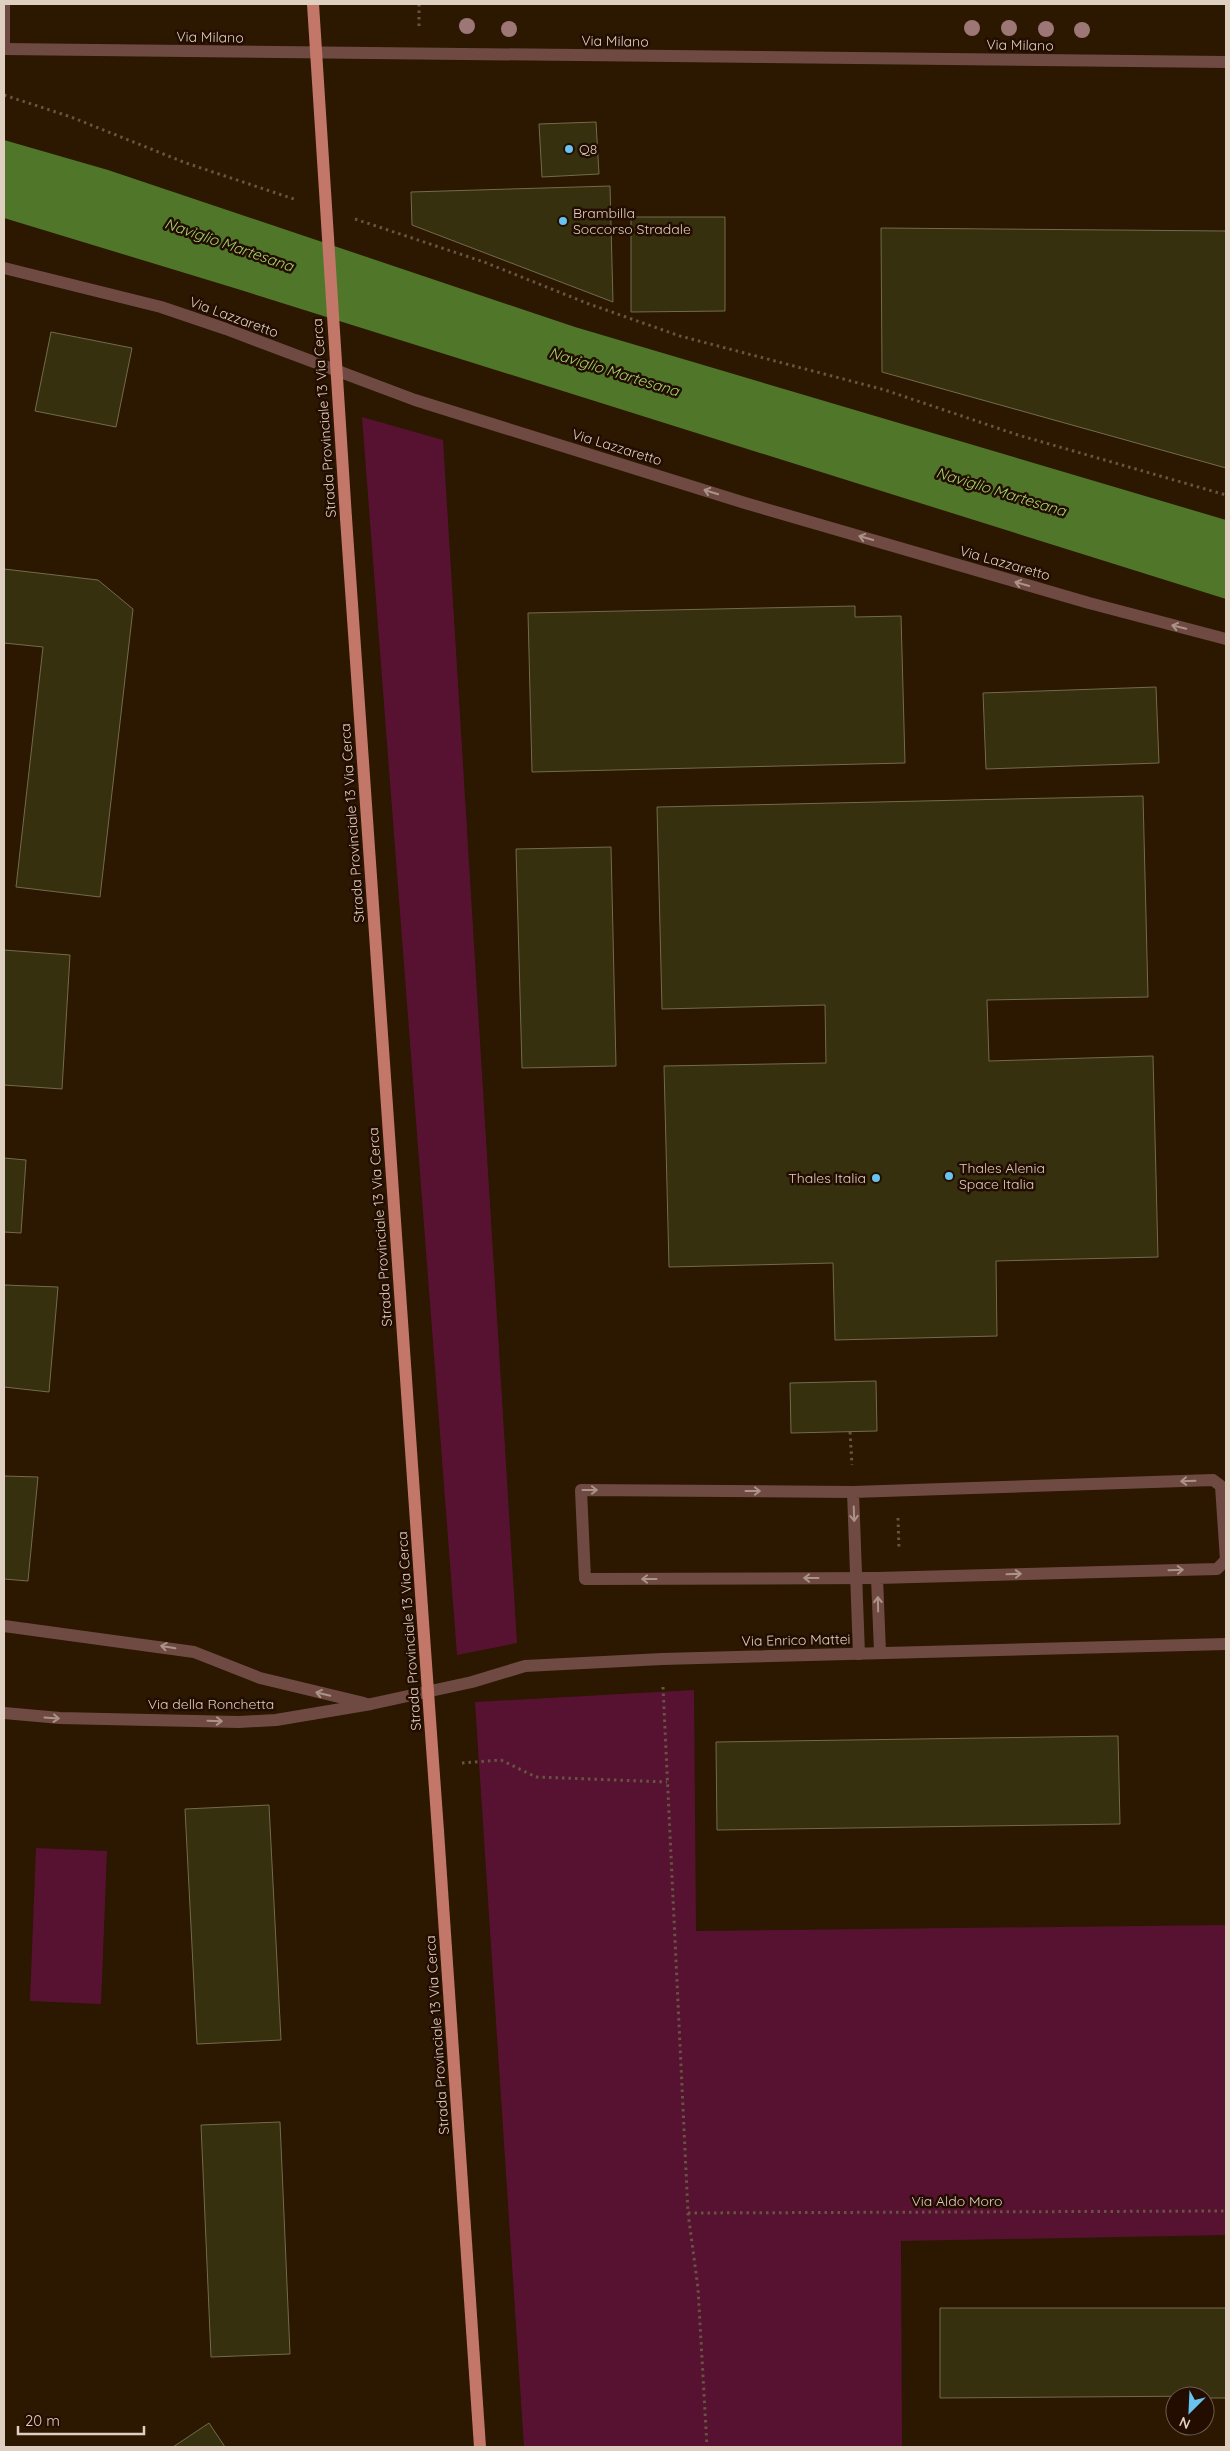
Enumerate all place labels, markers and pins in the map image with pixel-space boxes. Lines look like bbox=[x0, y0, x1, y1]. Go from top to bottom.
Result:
place label: Q8 bbox=[579, 140, 597, 158]
marker: Q8 bbox=[563, 143, 575, 155]
place label: Brambilla Soccorso Stradale bbox=[573, 204, 691, 238]
marker: Brambilla Soccorso Stradale bbox=[557, 215, 569, 227]
place label: Thales Alenia Space Italia bbox=[959, 1159, 1045, 1193]
place label: Thales Italia bbox=[788, 1169, 866, 1187]
marker: Thales Alenia Space Italia bbox=[943, 1170, 955, 1182]
marker: Thales Italia bbox=[870, 1172, 882, 1184]

